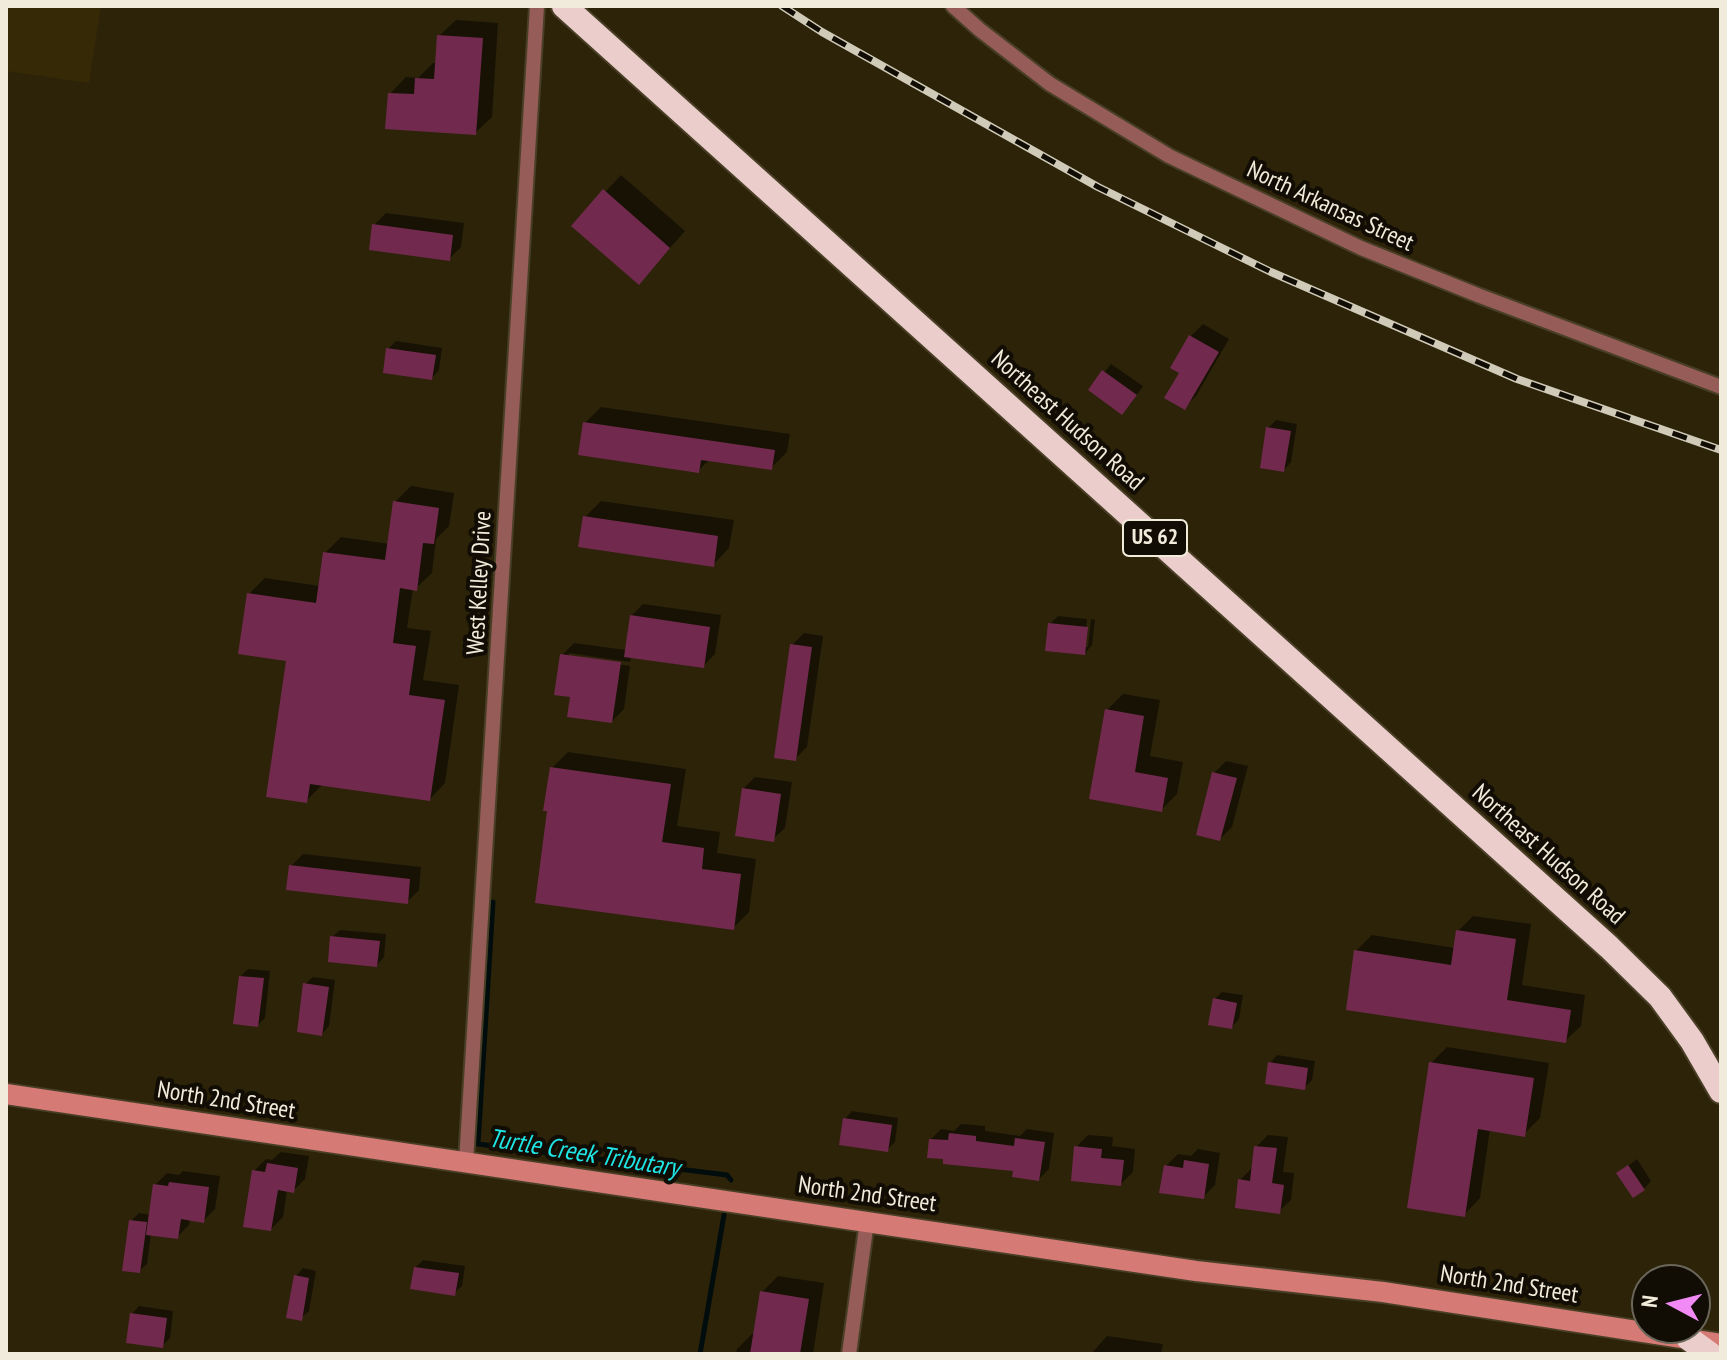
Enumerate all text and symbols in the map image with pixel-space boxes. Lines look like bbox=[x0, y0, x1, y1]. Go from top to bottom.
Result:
street label: North Arkansas Street bbox=[1242, 156, 1418, 258]
street label: Northeast Hudson Road bbox=[985, 345, 1149, 497]
street label: West Kelley Drive bbox=[462, 510, 498, 656]
road number: US 62 bbox=[1123, 520, 1187, 556]
street label: Northeast Hudson Road bbox=[1466, 779, 1630, 931]
street label: North 2nd Street bbox=[155, 1076, 297, 1126]
water label: Turtle Creek Tributary bbox=[486, 1124, 682, 1184]
street label: North 2nd Street bbox=[796, 1171, 938, 1219]
street label: North 2nd Street bbox=[1438, 1260, 1580, 1310]
north arrow bbox=[1631, 1264, 1711, 1344]
text: N bbox=[1635, 1294, 1664, 1309]

